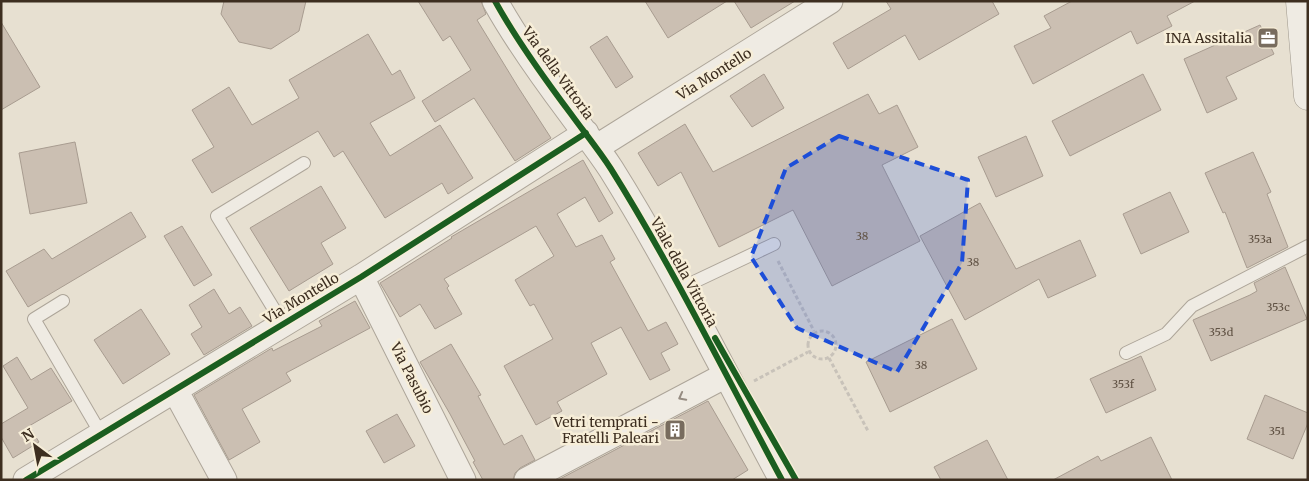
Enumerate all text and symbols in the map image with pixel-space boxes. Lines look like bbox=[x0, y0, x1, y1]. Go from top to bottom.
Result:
street label: Via della Vittoria bbox=[518, 22, 598, 123]
office icon: INA Assitalia bbox=[1256, 26, 1280, 50]
place label: INA Assitalia bbox=[1166, 29, 1252, 47]
street label: Via Montello bbox=[672, 44, 755, 105]
street label: Viale della Vittoria bbox=[646, 213, 722, 330]
house number: 38 bbox=[856, 229, 869, 243]
house number: 353a bbox=[1248, 232, 1272, 246]
house number: 38 bbox=[967, 255, 980, 269]
street label: Via Montello bbox=[259, 268, 342, 328]
house number: 353c bbox=[1266, 300, 1290, 314]
house number: 353d bbox=[1209, 325, 1234, 339]
street label: Via Pasubio bbox=[386, 339, 438, 416]
house number: 38 bbox=[915, 358, 928, 372]
house number: 353f bbox=[1112, 377, 1135, 391]
one-way arrow bbox=[678, 391, 687, 401]
place label: Vetri temprati - Fratelli Paleari bbox=[553, 413, 659, 447]
building icon: Vetri temprati - Fratelli Paleari bbox=[663, 418, 687, 442]
north arrow bbox=[10, 421, 60, 471]
text: N bbox=[19, 424, 38, 446]
house number: 351 bbox=[1269, 424, 1285, 438]

